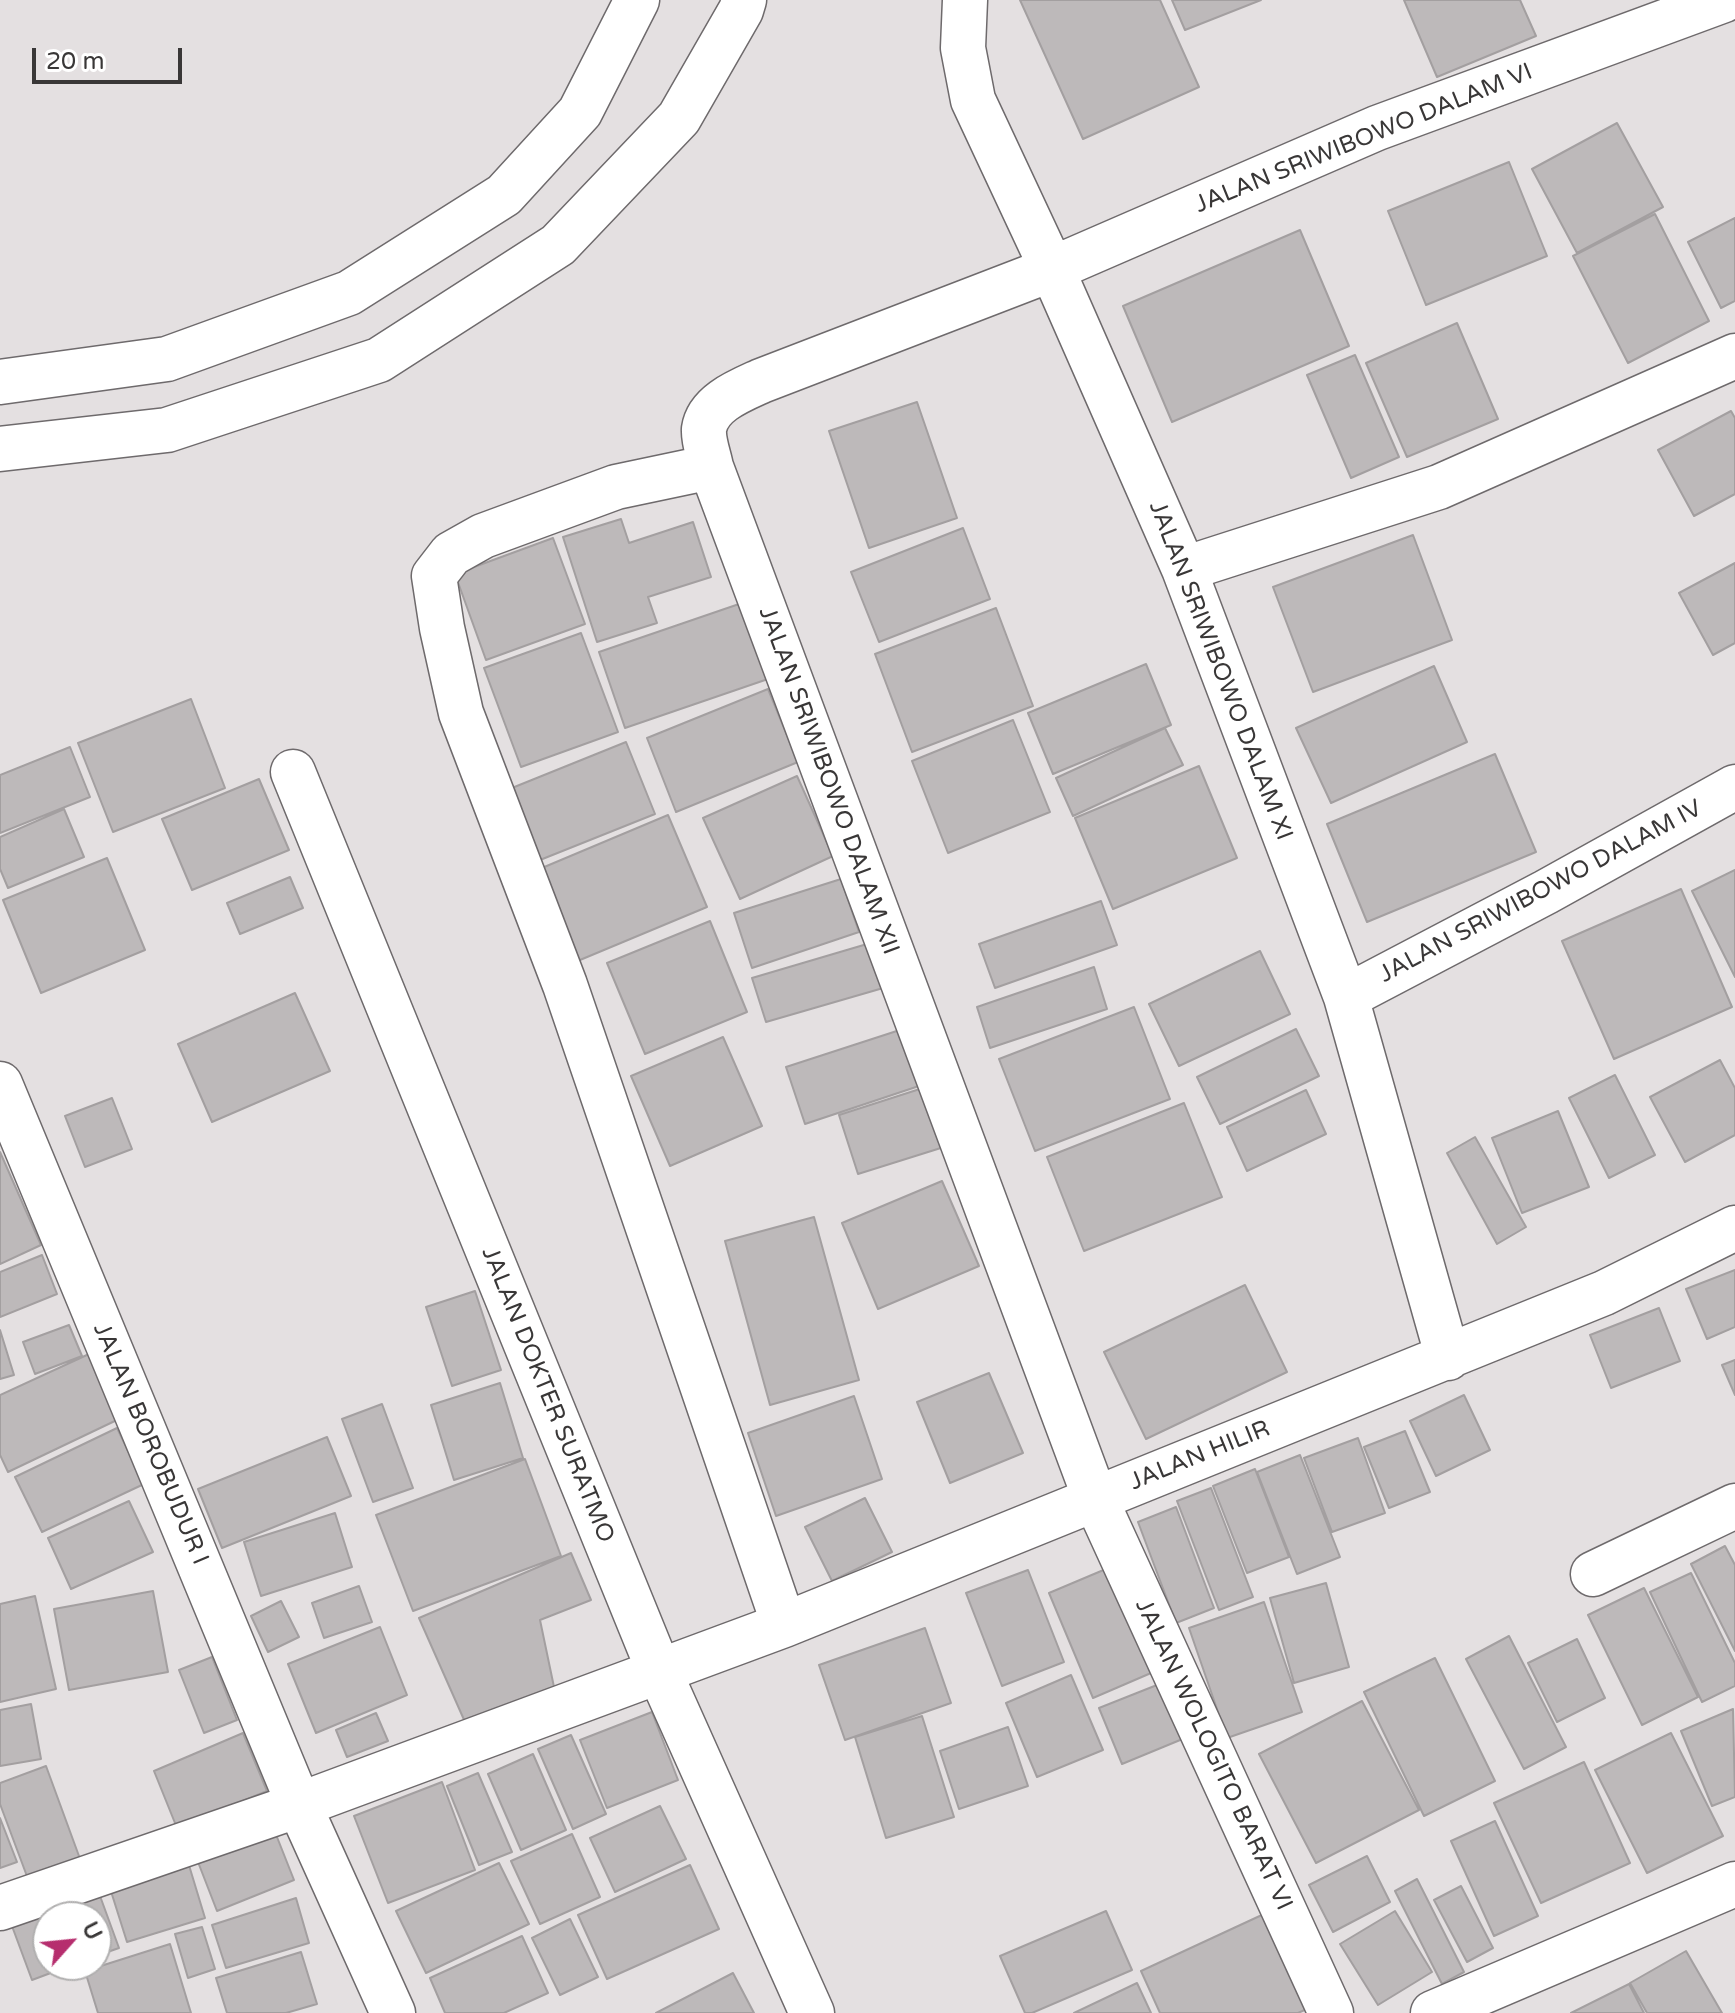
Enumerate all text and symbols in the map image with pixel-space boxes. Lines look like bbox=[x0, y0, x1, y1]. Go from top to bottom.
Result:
scale bar bbox=[36, 32, 186, 82]
text: 20 m bbox=[46, 47, 104, 76]
street label: JALAN SRIWIBOWO DALAM VI bbox=[1191, 58, 1537, 220]
street label: JALAN SRIWIBOWO DALAM XI bbox=[1142, 497, 1298, 845]
street label: JALAN SRIWIBOWO DALAM XII bbox=[752, 603, 904, 959]
street label: JALAN SRIWIBOWO DALAM IV bbox=[1375, 794, 1707, 990]
street label: JALAN DOKTER SURATMO bbox=[474, 1243, 620, 1547]
street label: JALAN BOROBUDUR I bbox=[86, 1319, 214, 1569]
street label: JALAN HILIR bbox=[1126, 1415, 1274, 1497]
street label: JALAN WOLOGITO BARAT VI bbox=[1128, 1595, 1298, 1915]
north arrow bbox=[32, 1901, 112, 1981]
text: U bbox=[76, 1918, 107, 1944]

